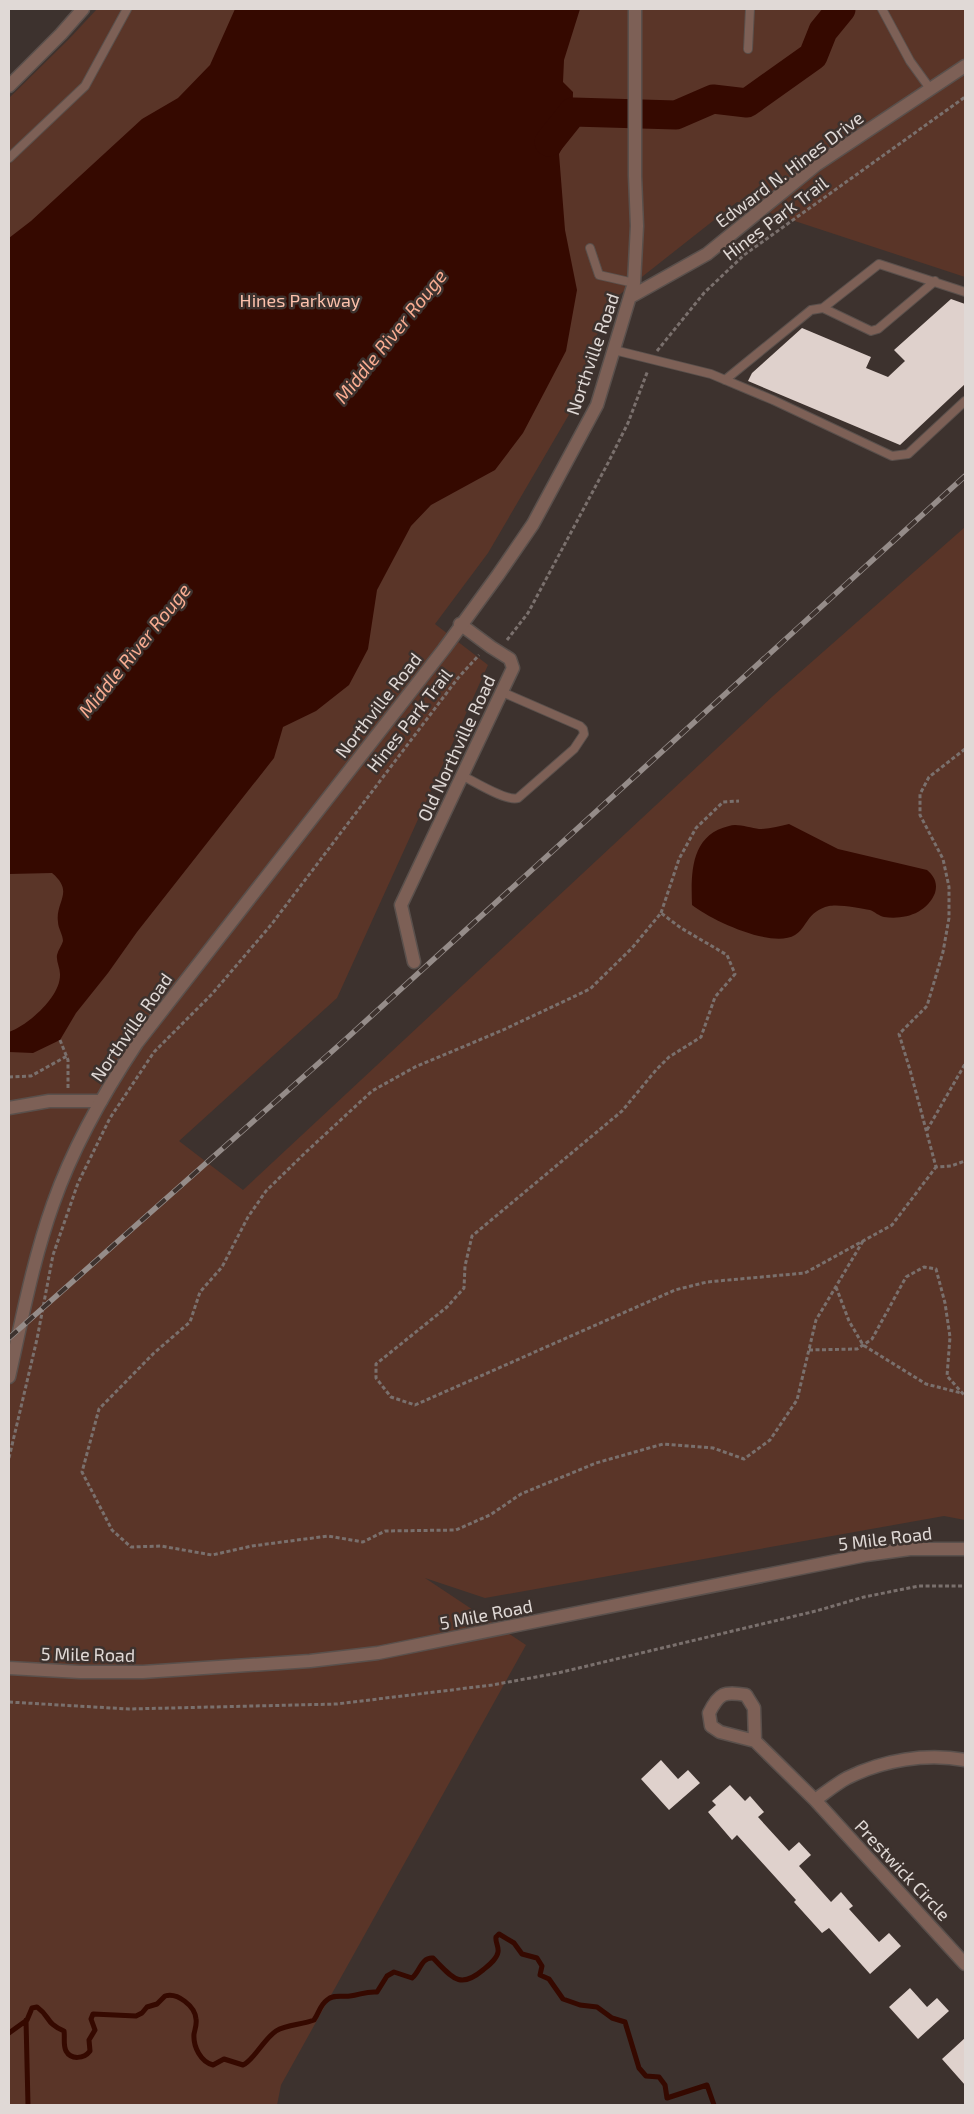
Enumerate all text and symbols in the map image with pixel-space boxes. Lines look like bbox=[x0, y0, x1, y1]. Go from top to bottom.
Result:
street label: Edward N. Hines Drive bbox=[711, 106, 867, 232]
street label: Hines Park Trail bbox=[718, 171, 832, 265]
water label: Middle River Rouge bbox=[329, 264, 451, 408]
park label: Hines Parkway bbox=[240, 289, 361, 311]
street label: Northville Road bbox=[561, 290, 623, 418]
water label: Middle River Rouge bbox=[73, 578, 195, 722]
street label: Northville Road bbox=[330, 648, 426, 762]
street label: Hines Park Trail bbox=[362, 663, 457, 776]
street label: Old Northville Road bbox=[412, 671, 500, 825]
street label: Northville Road bbox=[85, 969, 177, 1085]
street label: 5 Mile Road bbox=[837, 1521, 933, 1555]
street label: 5 Mile Road bbox=[438, 1594, 534, 1634]
street label: 5 Mile Road bbox=[41, 1642, 135, 1666]
street label: Prestwick Circle bbox=[851, 1815, 955, 1925]

